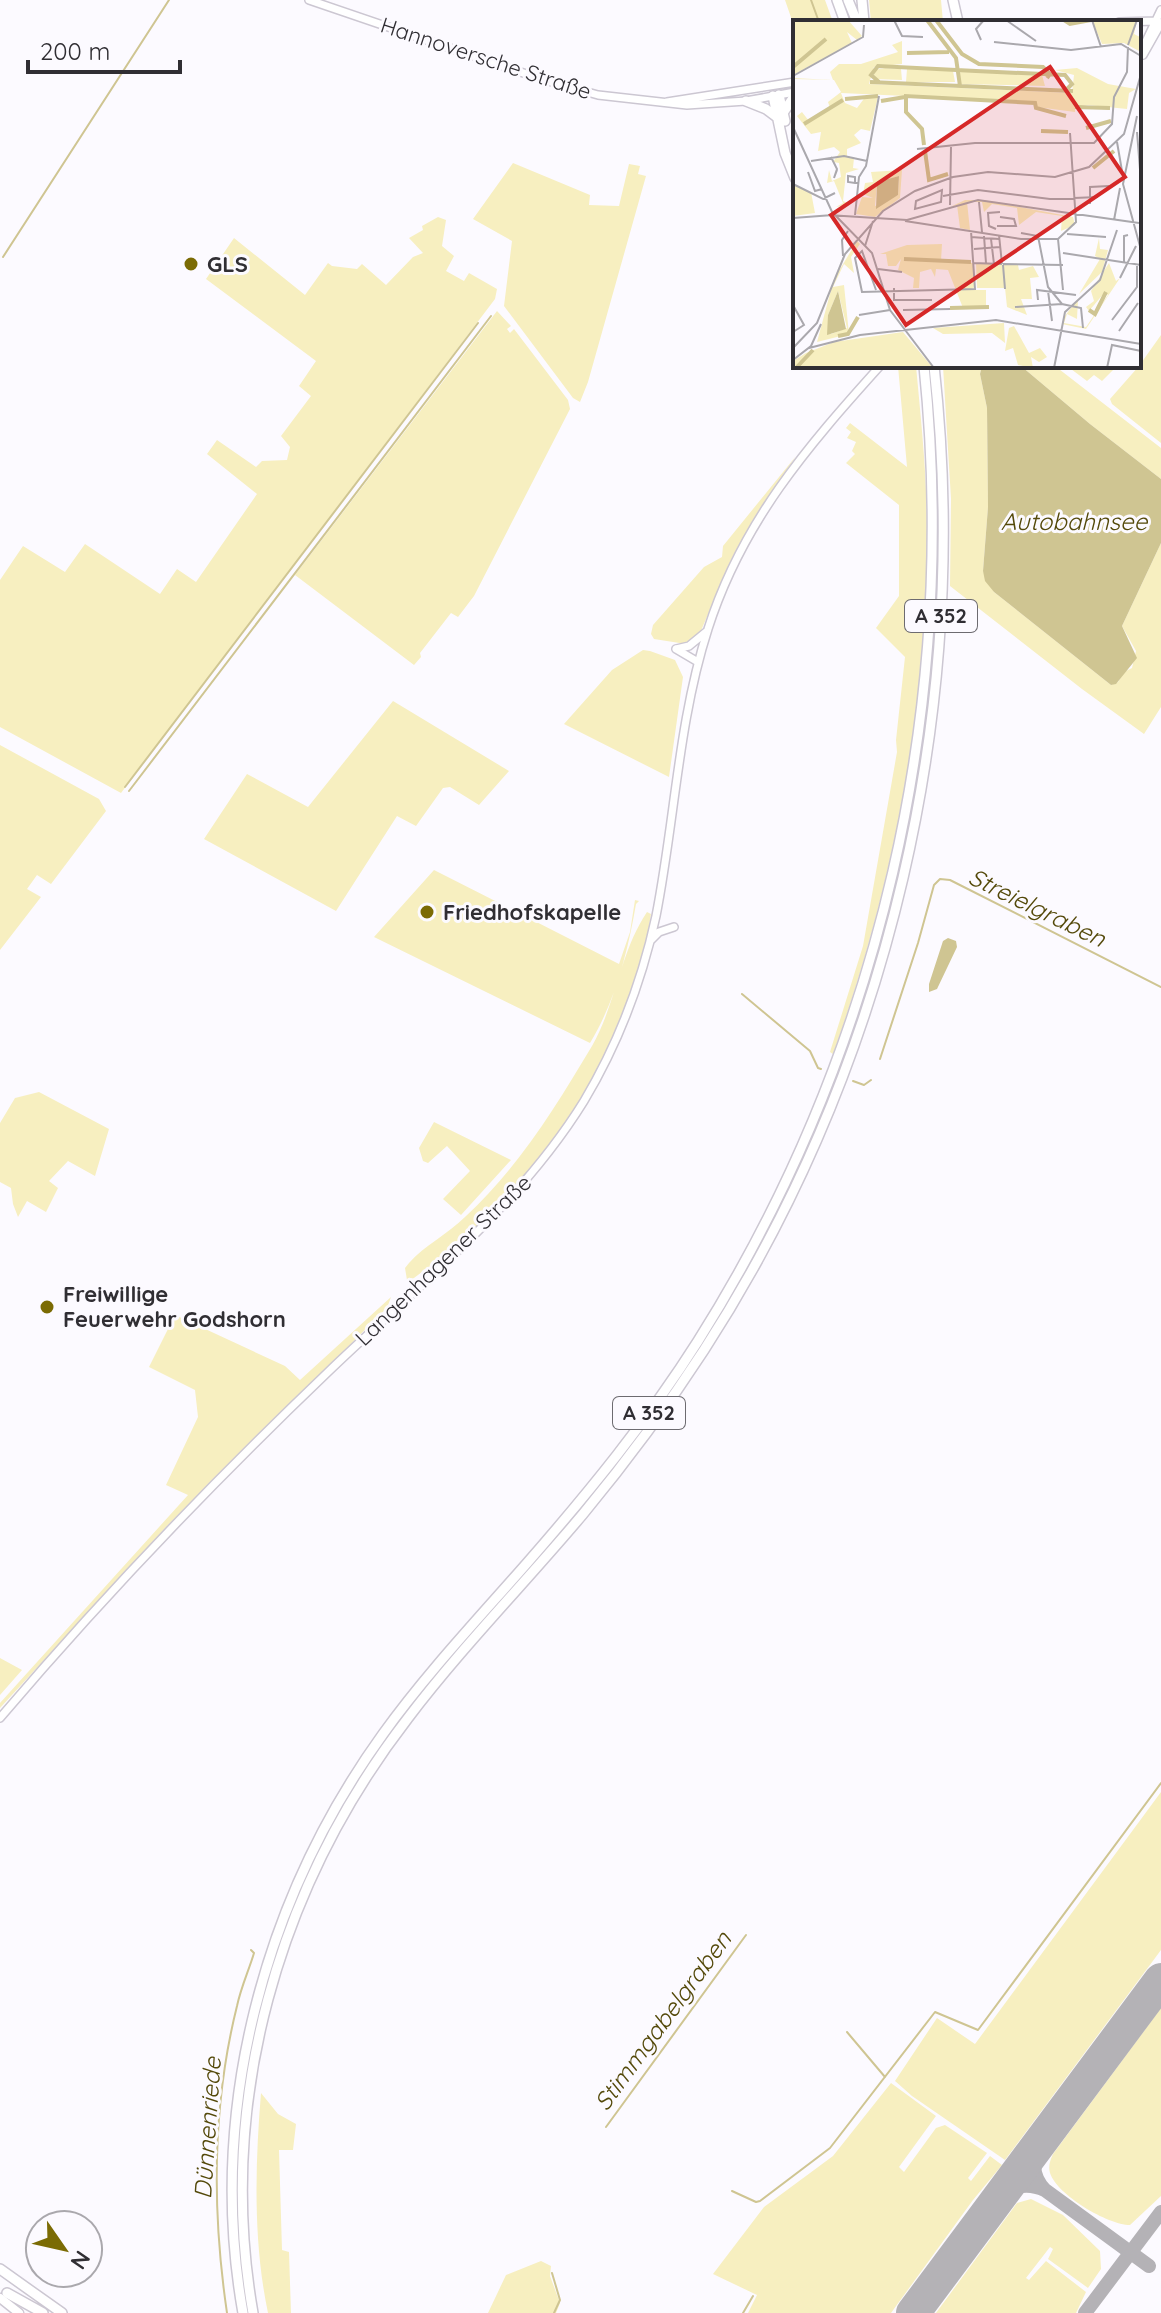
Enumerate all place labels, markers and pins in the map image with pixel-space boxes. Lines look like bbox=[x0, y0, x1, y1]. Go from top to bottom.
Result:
place label: GLS bbox=[207, 250, 248, 278]
marker: GLS bbox=[182, 255, 200, 273]
place label: Friedhofskapelle bbox=[443, 898, 621, 926]
marker: Friedhofskapelle bbox=[418, 903, 436, 921]
place label: Freiwillige Feuerwehr Godshorn bbox=[63, 1280, 286, 1333]
marker: Freiwillige Feuerwehr Godshorn bbox=[38, 1298, 56, 1316]

